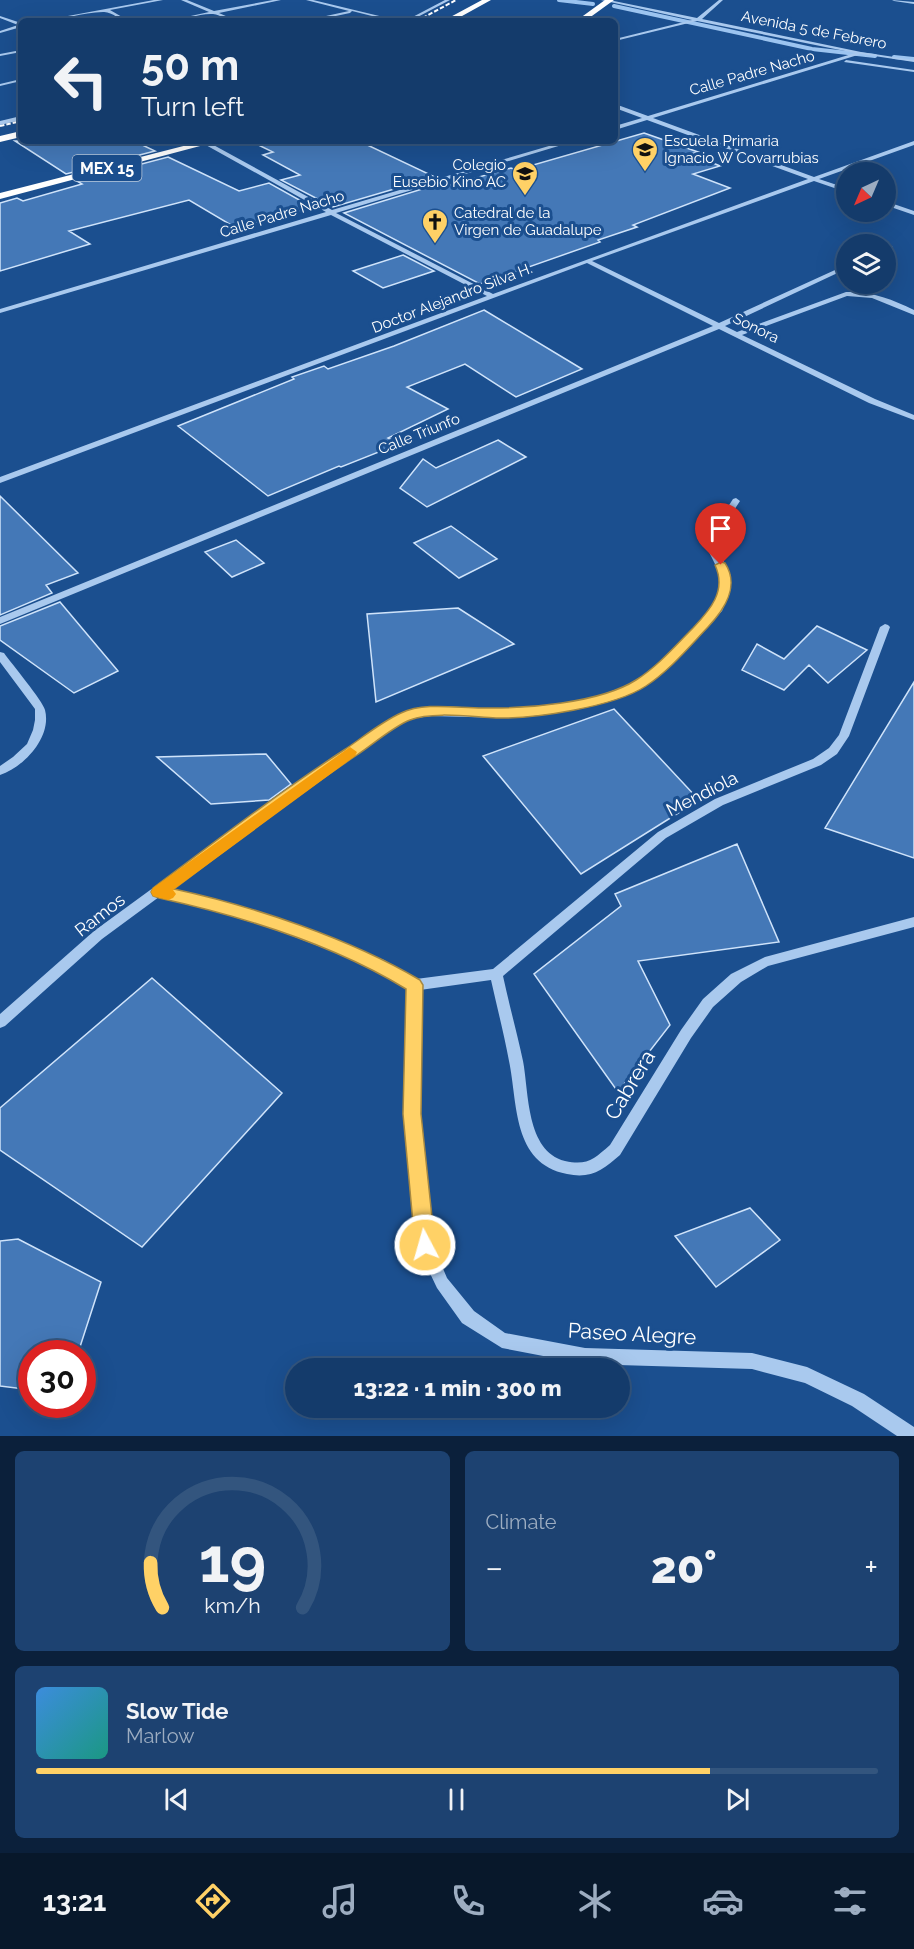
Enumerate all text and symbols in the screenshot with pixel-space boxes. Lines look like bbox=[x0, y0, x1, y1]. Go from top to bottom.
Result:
street label: Avenida 5 de Febrero bbox=[740, 7, 888, 53]
text: 50 m bbox=[141, 41, 239, 90]
icon: left bbox=[42, 42, 120, 120]
street label: Calle Padre Nacho bbox=[687, 47, 817, 99]
text: Turn left bbox=[141, 91, 244, 122]
place label: Escuela Primaria Ignacio W Covarrubias bbox=[664, 132, 819, 167]
school or university icon: Escuela Primaria Ignacio W Covarrubias bbox=[630, 135, 660, 173]
road number: MEX 15 bbox=[72, 155, 142, 181]
place label: Colegio Eusebio Kino AC bbox=[393, 156, 506, 191]
school or university icon: Colegio Eusebio Kino AC bbox=[510, 159, 540, 197]
north arrow bbox=[836, 162, 896, 222]
map controls bbox=[836, 162, 896, 294]
street label: Calle Padre Nacho bbox=[218, 186, 346, 242]
place label: Catedral de la Virgen de Guadalupe bbox=[454, 204, 602, 239]
church icon: Catedral de la Virgen de Guadalupe bbox=[420, 207, 450, 245]
button: layers bbox=[836, 234, 896, 294]
street label: Doctor Alejandro Silva H. bbox=[369, 259, 535, 337]
street label: Sonora bbox=[730, 309, 782, 347]
street label: Calle Triunfo bbox=[376, 409, 462, 459]
pin bbox=[695, 503, 746, 565]
icon: arrive bbox=[704, 512, 737, 545]
street label: Mendiola bbox=[663, 767, 741, 820]
street label: Ramos bbox=[71, 888, 129, 941]
street label: Cabrera bbox=[599, 1045, 660, 1124]
position arrow bbox=[393, 1213, 457, 1277]
street label: Paseo Alegre bbox=[567, 1318, 697, 1349]
speed limit sign: 30 bbox=[18, 1340, 96, 1418]
text: 13:22 · 1 min · 300 m bbox=[353, 1375, 562, 1401]
text: Climate bbox=[486, 1510, 557, 1534]
text: 19 bbox=[198, 1523, 266, 1597]
text: 20° bbox=[651, 1541, 717, 1594]
text: − bbox=[486, 1548, 503, 1587]
text: + bbox=[864, 1548, 878, 1587]
text: km/h bbox=[204, 1593, 261, 1618]
text: Slow Tide bbox=[126, 1698, 228, 1724]
text: Marlow bbox=[126, 1724, 195, 1748]
icon: previous bbox=[160, 1783, 193, 1816]
icon: pause bbox=[440, 1783, 473, 1816]
icon: next bbox=[721, 1783, 754, 1816]
icon: directions bbox=[192, 1880, 234, 1922]
icon: music bbox=[319, 1880, 361, 1922]
icon: phone bbox=[447, 1880, 489, 1922]
icon: climate bbox=[574, 1880, 616, 1922]
icon: car bbox=[702, 1880, 744, 1922]
icon: filters bbox=[829, 1880, 871, 1922]
text: 13:21 bbox=[43, 1886, 106, 1917]

